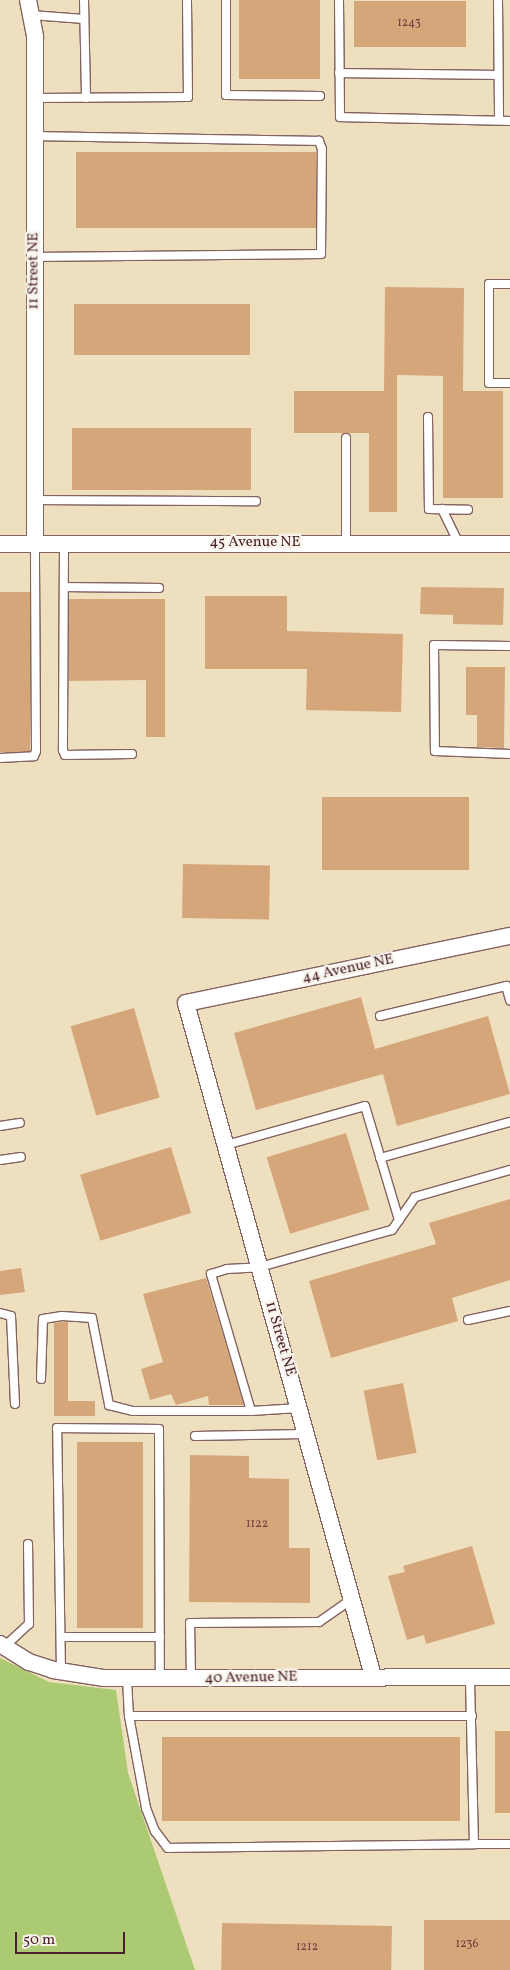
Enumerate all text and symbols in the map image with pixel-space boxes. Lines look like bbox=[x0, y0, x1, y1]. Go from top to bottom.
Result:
house number: 1243 bbox=[397, 17, 421, 31]
street label: 11 Street NE bbox=[25, 232, 43, 310]
street label: 45 Avenue NE bbox=[210, 534, 300, 552]
street label: 44 Avenue NE bbox=[301, 951, 395, 987]
street label: 11 Street NE bbox=[261, 1299, 299, 1379]
house number: 1122 bbox=[246, 1518, 268, 1532]
street label: 40 Avenue NE bbox=[204, 1668, 298, 1688]
scale bar bbox=[18, 1922, 128, 1954]
text: 50 m bbox=[23, 1930, 55, 1951]
house number: 1236 bbox=[456, 1938, 478, 1952]
house number: 1212 bbox=[296, 1941, 318, 1955]

